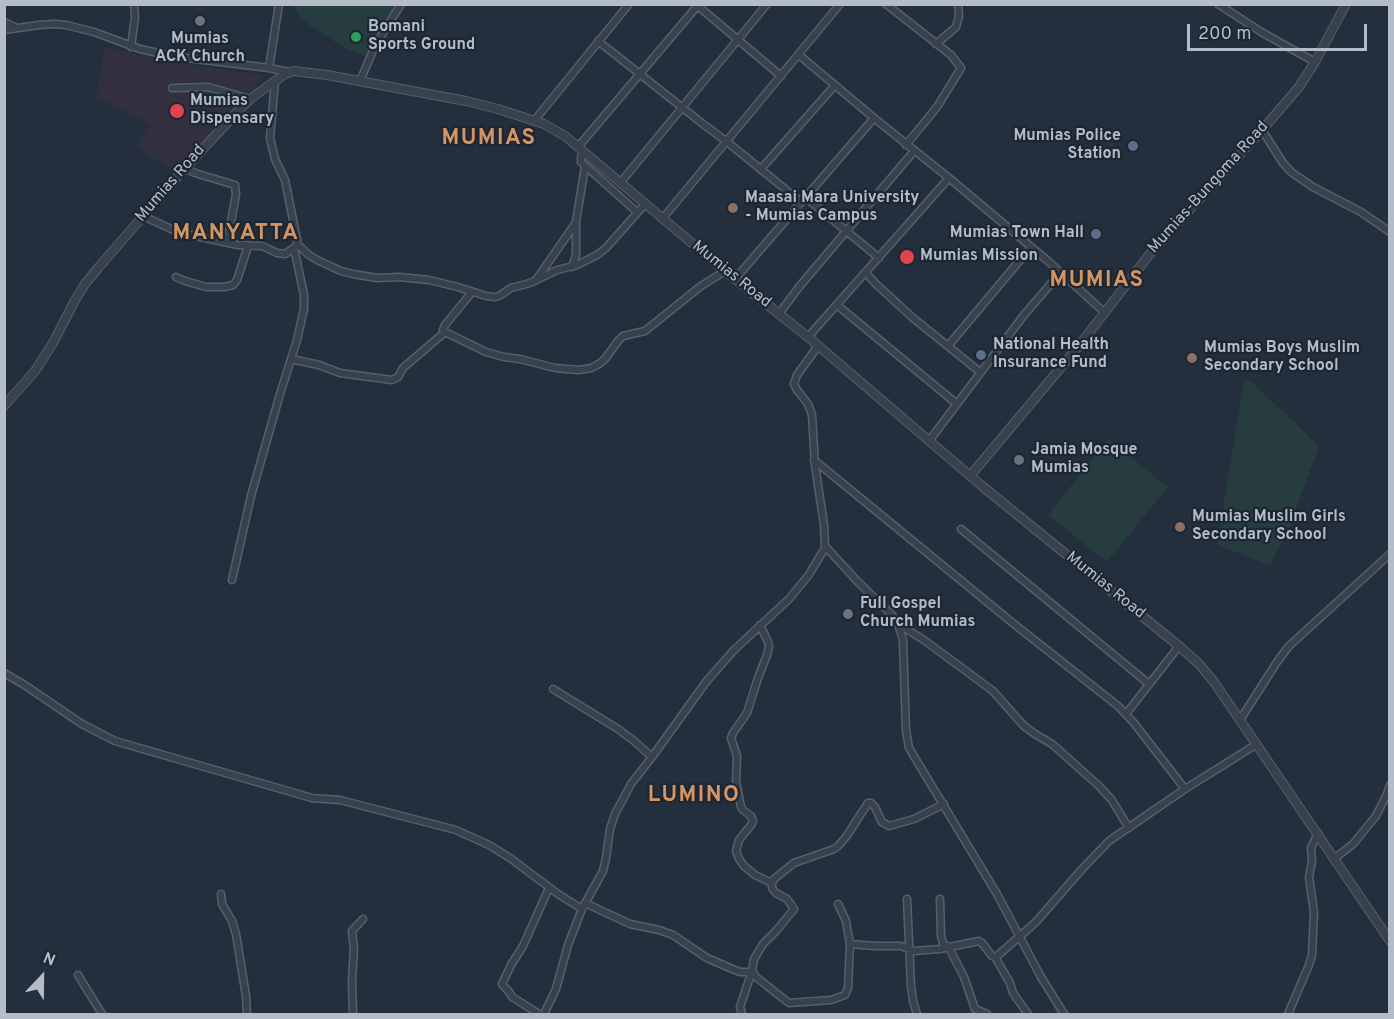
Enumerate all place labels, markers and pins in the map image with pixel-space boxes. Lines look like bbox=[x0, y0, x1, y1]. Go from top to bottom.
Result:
marker: Mumias ACK Church bbox=[193, 14, 207, 28]
place label: Bomani Sports Ground bbox=[368, 18, 475, 56]
place label: Mumias ACK Church bbox=[155, 30, 245, 68]
marker: Bomani Sports Ground bbox=[349, 30, 363, 44]
place label: Mumias Dispensary bbox=[190, 92, 274, 130]
marker: Mumias Dispensary bbox=[168, 102, 186, 120]
place label: Mumias Police Station bbox=[1013, 127, 1121, 165]
marker: Mumias Police Station bbox=[1126, 139, 1140, 153]
place label: Maasai Mara University - Mumias Campus bbox=[745, 189, 919, 227]
marker: Maasai Mara University - Mumias Campus bbox=[726, 201, 740, 215]
place label: Mumias Town Hall bbox=[950, 224, 1084, 244]
marker: Mumias Town Hall bbox=[1089, 227, 1103, 241]
place label: Mumias Mission bbox=[920, 247, 1038, 267]
marker: Mumias Mission bbox=[898, 248, 916, 266]
place label: National Health Insurance Fund bbox=[993, 336, 1109, 374]
place label: Mumias Boys Muslim Secondary School bbox=[1204, 339, 1360, 377]
marker: National Health Insurance Fund bbox=[974, 348, 988, 362]
marker: Mumias Boys Muslim Secondary School bbox=[1185, 351, 1199, 365]
place label: Jamia Mosque Mumias bbox=[1031, 441, 1137, 479]
marker: Jamia Mosque Mumias bbox=[1012, 453, 1026, 467]
place label: Mumias Muslim Girls Secondary School bbox=[1192, 508, 1346, 546]
marker: Mumias Muslim Girls Secondary School bbox=[1173, 520, 1187, 534]
place label: Full Gospel Church Mumias bbox=[860, 595, 975, 633]
marker: Full Gospel Church Mumias bbox=[841, 607, 855, 621]

